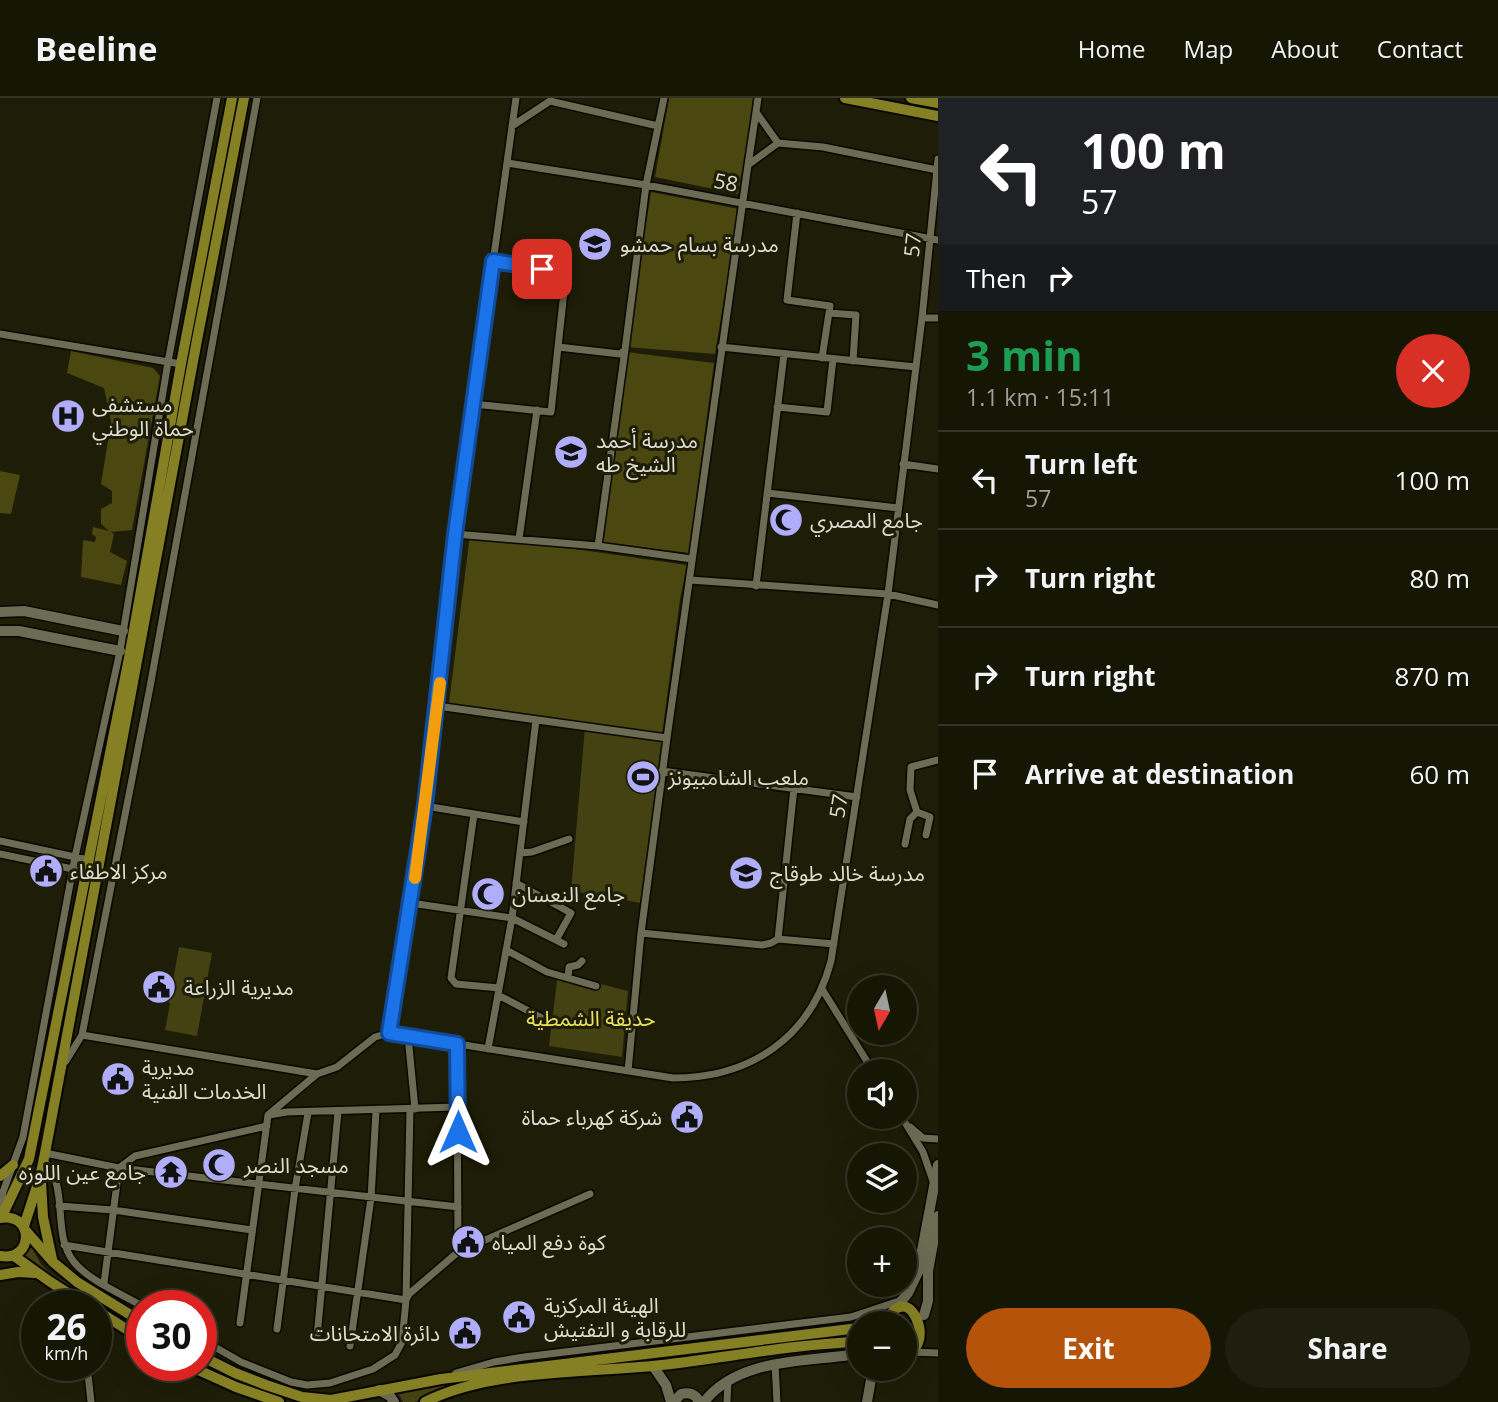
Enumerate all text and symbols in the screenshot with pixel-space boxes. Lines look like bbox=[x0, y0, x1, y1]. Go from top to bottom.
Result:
text: Beeline bbox=[35, 26, 158, 71]
text: Home bbox=[1078, 32, 1146, 65]
text: Map bbox=[1184, 32, 1233, 65]
text: About bbox=[1271, 32, 1339, 65]
text: Contact bbox=[1377, 32, 1463, 65]
text: 100 m bbox=[1081, 117, 1226, 183]
icon: left bbox=[966, 126, 1057, 217]
street label: 58 bbox=[712, 166, 740, 198]
text: 57 bbox=[1081, 180, 1118, 223]
school or university icon: مدرسة بسام حمشو bbox=[576, 225, 614, 263]
place label: مدرسة بسام حمشو bbox=[620, 230, 779, 261]
street label: 57 bbox=[897, 232, 927, 258]
pin bbox=[512, 239, 572, 299]
icon: arrive bbox=[523, 250, 561, 288]
icon: right bbox=[1041, 259, 1079, 297]
text: Then bbox=[966, 260, 1027, 296]
text: 3 min bbox=[966, 326, 1083, 383]
button: close bbox=[1396, 334, 1470, 408]
text: 1.1 km · 15:11 bbox=[966, 381, 1114, 413]
place label: مستشفى حماة الوطني bbox=[92, 390, 194, 445]
hospital icon: مستشفى حماة الوطني bbox=[49, 397, 87, 435]
place label: مدرسة أحمد الشيخ طه bbox=[596, 426, 698, 480]
school or university icon: مدرسة أحمد الشيخ طه bbox=[552, 433, 590, 471]
text: Turn left bbox=[1025, 446, 1137, 482]
icon: left bbox=[966, 461, 1004, 499]
text: 100 m bbox=[1395, 462, 1470, 498]
text: 57 bbox=[1025, 482, 1051, 514]
mosque icon: جامع المصري bbox=[767, 501, 805, 539]
place label: جامع المصري bbox=[810, 506, 923, 537]
icon: right bbox=[966, 559, 1004, 597]
text: Turn right bbox=[1025, 560, 1156, 596]
text: 80 m bbox=[1409, 560, 1470, 596]
icon: right bbox=[966, 657, 1004, 695]
text: Turn right bbox=[1025, 658, 1156, 694]
text: 870 m bbox=[1395, 658, 1470, 694]
icon: arrive bbox=[966, 755, 1004, 793]
text: Arrive at destination bbox=[1025, 756, 1294, 792]
text: 60 m bbox=[1409, 756, 1470, 792]
sports icon: ملعب الشامبيونز bbox=[624, 758, 662, 796]
place label: ملعب الشامبيونز bbox=[667, 763, 809, 791]
street label: 57 bbox=[822, 792, 854, 820]
public building icon: مركز الاطفاء bbox=[27, 852, 65, 890]
school or university icon: مدرسة خالد طوقاج bbox=[727, 854, 765, 892]
place label: مركز الاطفاء bbox=[70, 857, 168, 885]
place label: مدرسة خالد طوقاج bbox=[770, 859, 925, 889]
mosque icon: جامع النعسان bbox=[469, 875, 507, 913]
place label: جامع النعسان bbox=[512, 880, 625, 910]
public building icon: مديرية الزراعة bbox=[140, 968, 178, 1006]
place label: مديرية الزراعة bbox=[184, 973, 294, 1001]
north arrow bbox=[847, 975, 917, 1045]
map controls bbox=[847, 975, 917, 1381]
park label: حديقة الشمطية bbox=[526, 1004, 656, 1032]
place label: مديرية الخدمات الفنية bbox=[142, 1053, 267, 1105]
button: sound bbox=[847, 1059, 917, 1129]
public building icon: مديرية الخدمات الفنية bbox=[99, 1060, 137, 1098]
position arrow bbox=[421, 1095, 495, 1169]
public building icon: شركة كهرباء حماة bbox=[668, 1098, 706, 1136]
place label: شركة كهرباء حماة bbox=[522, 1103, 662, 1131]
button: layers bbox=[847, 1143, 917, 1213]
mosque icon: مسجد النصر bbox=[200, 1146, 238, 1184]
place label: مسجد النصر bbox=[243, 1151, 349, 1179]
temple icon: جامع عين اللوزه bbox=[152, 1153, 190, 1191]
place label: جامع عين اللوزه bbox=[19, 1158, 146, 1188]
public building icon: كوة دفع المياه bbox=[449, 1223, 487, 1261]
button: + bbox=[847, 1227, 917, 1297]
place label: كوة دفع المياه bbox=[492, 1228, 606, 1258]
speed limit sign: 30 bbox=[126, 1290, 217, 1381]
place label: الهيئة المركزية للرقابة و التفتيش bbox=[544, 1291, 686, 1343]
public building icon: الهيئة المركزية للرقابة و التفتيش bbox=[500, 1298, 538, 1336]
text: 26 bbox=[46, 1303, 87, 1350]
button: Exit bbox=[966, 1308, 1211, 1388]
button: Share bbox=[1225, 1308, 1470, 1388]
button: − bbox=[847, 1311, 917, 1381]
public building icon: دائرة الامتحانات bbox=[446, 1314, 484, 1352]
place label: دائرة الامتحانات bbox=[310, 1319, 440, 1347]
text: km/h bbox=[45, 1341, 88, 1365]

